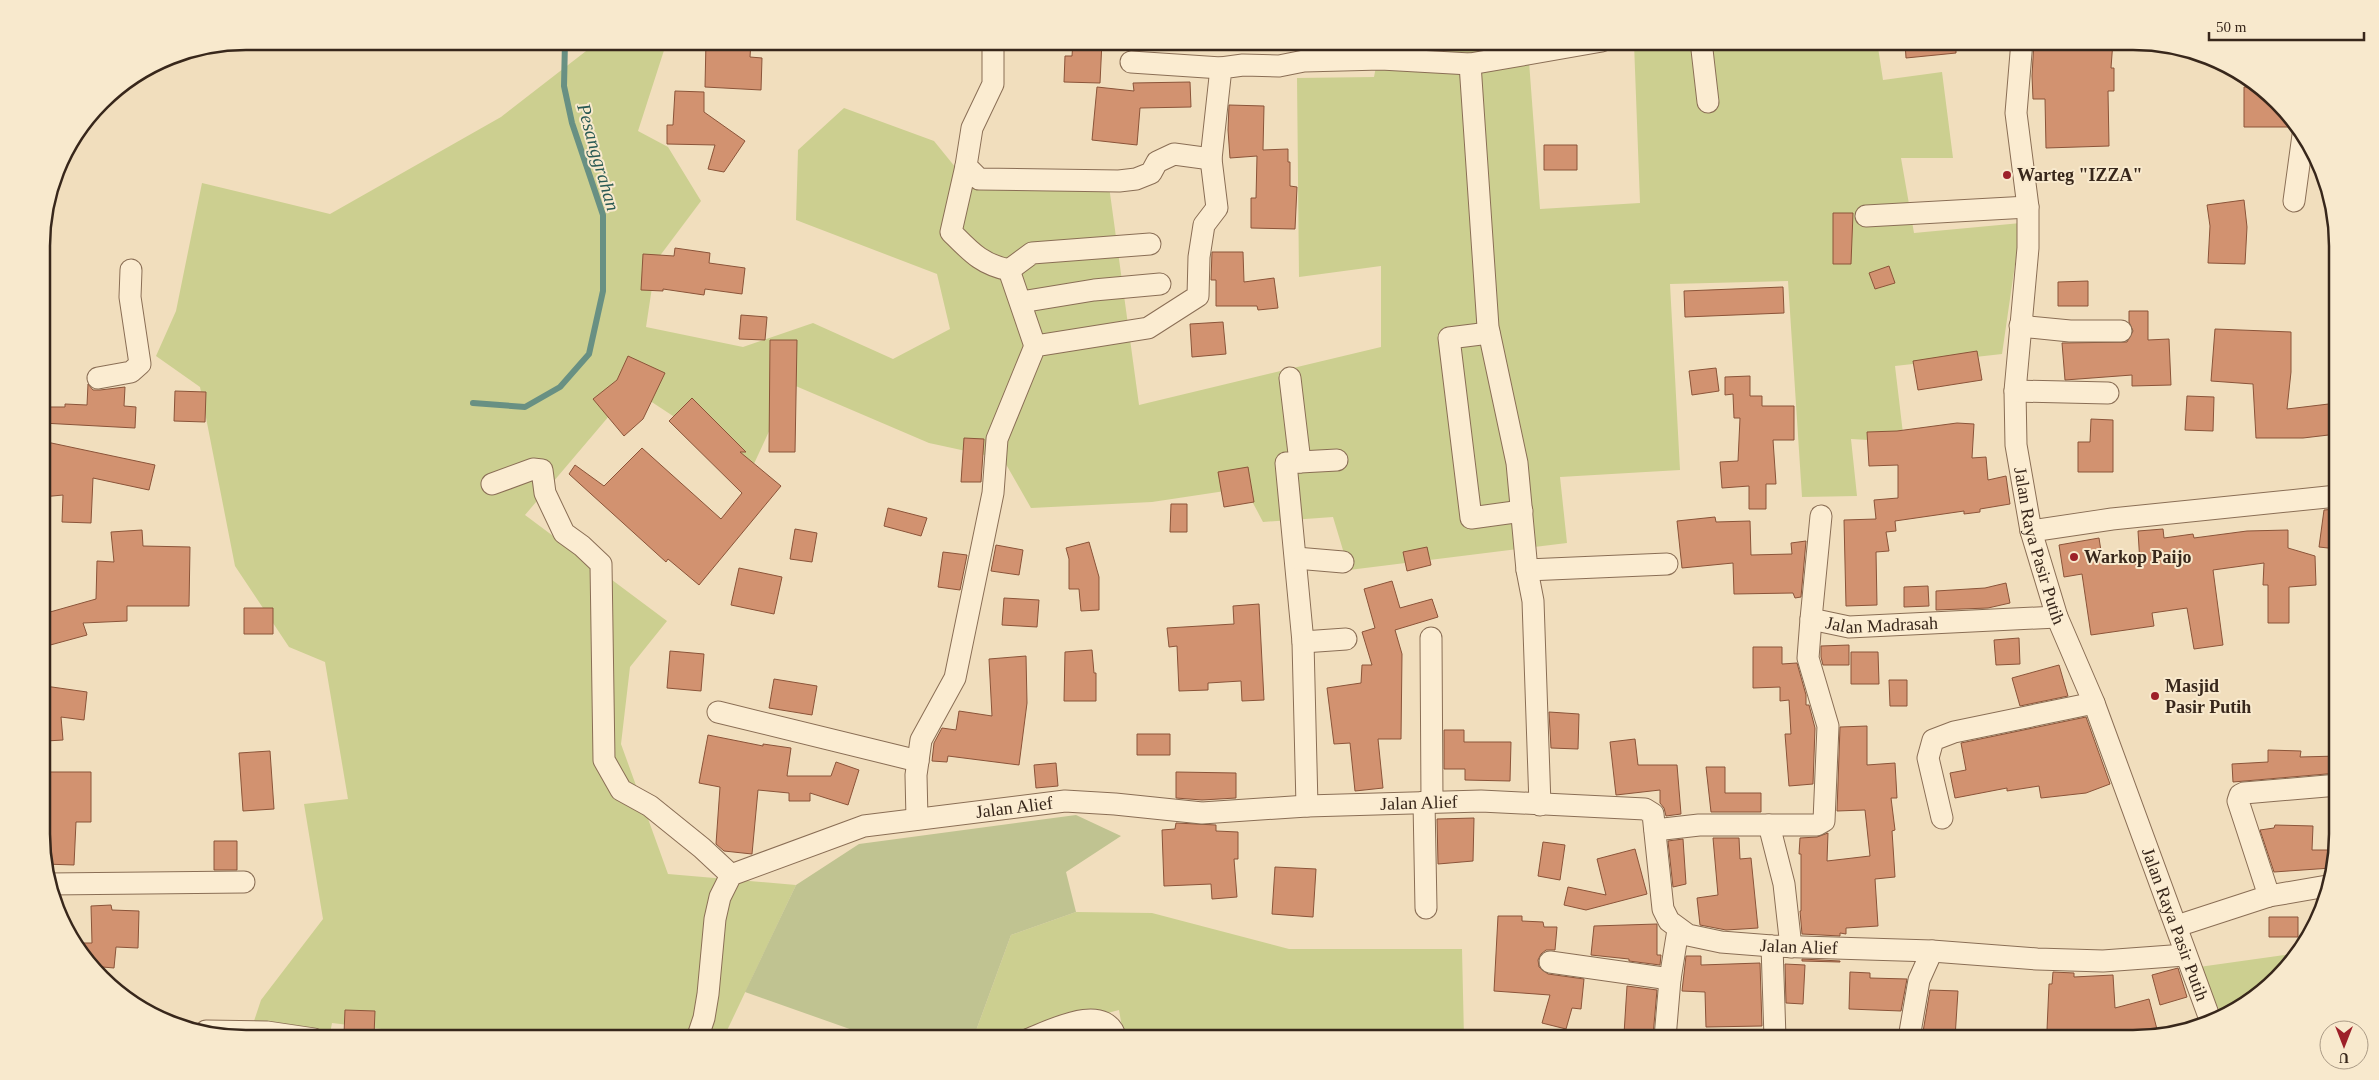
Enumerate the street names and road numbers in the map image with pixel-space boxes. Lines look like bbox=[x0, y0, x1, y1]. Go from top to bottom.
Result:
street label: Jalan Raya Pasir Putih bbox=[2010, 466, 2069, 627]
street label: Jalan Madrasah bbox=[1824, 612, 1938, 637]
street label: Jalan Alief bbox=[1380, 792, 1458, 814]
street label: Jalan Alief bbox=[974, 793, 1054, 822]
street label: Jalan Raya Pasir Putih bbox=[2138, 845, 2212, 1004]
street label: Jalan Alief bbox=[1759, 935, 1838, 958]

